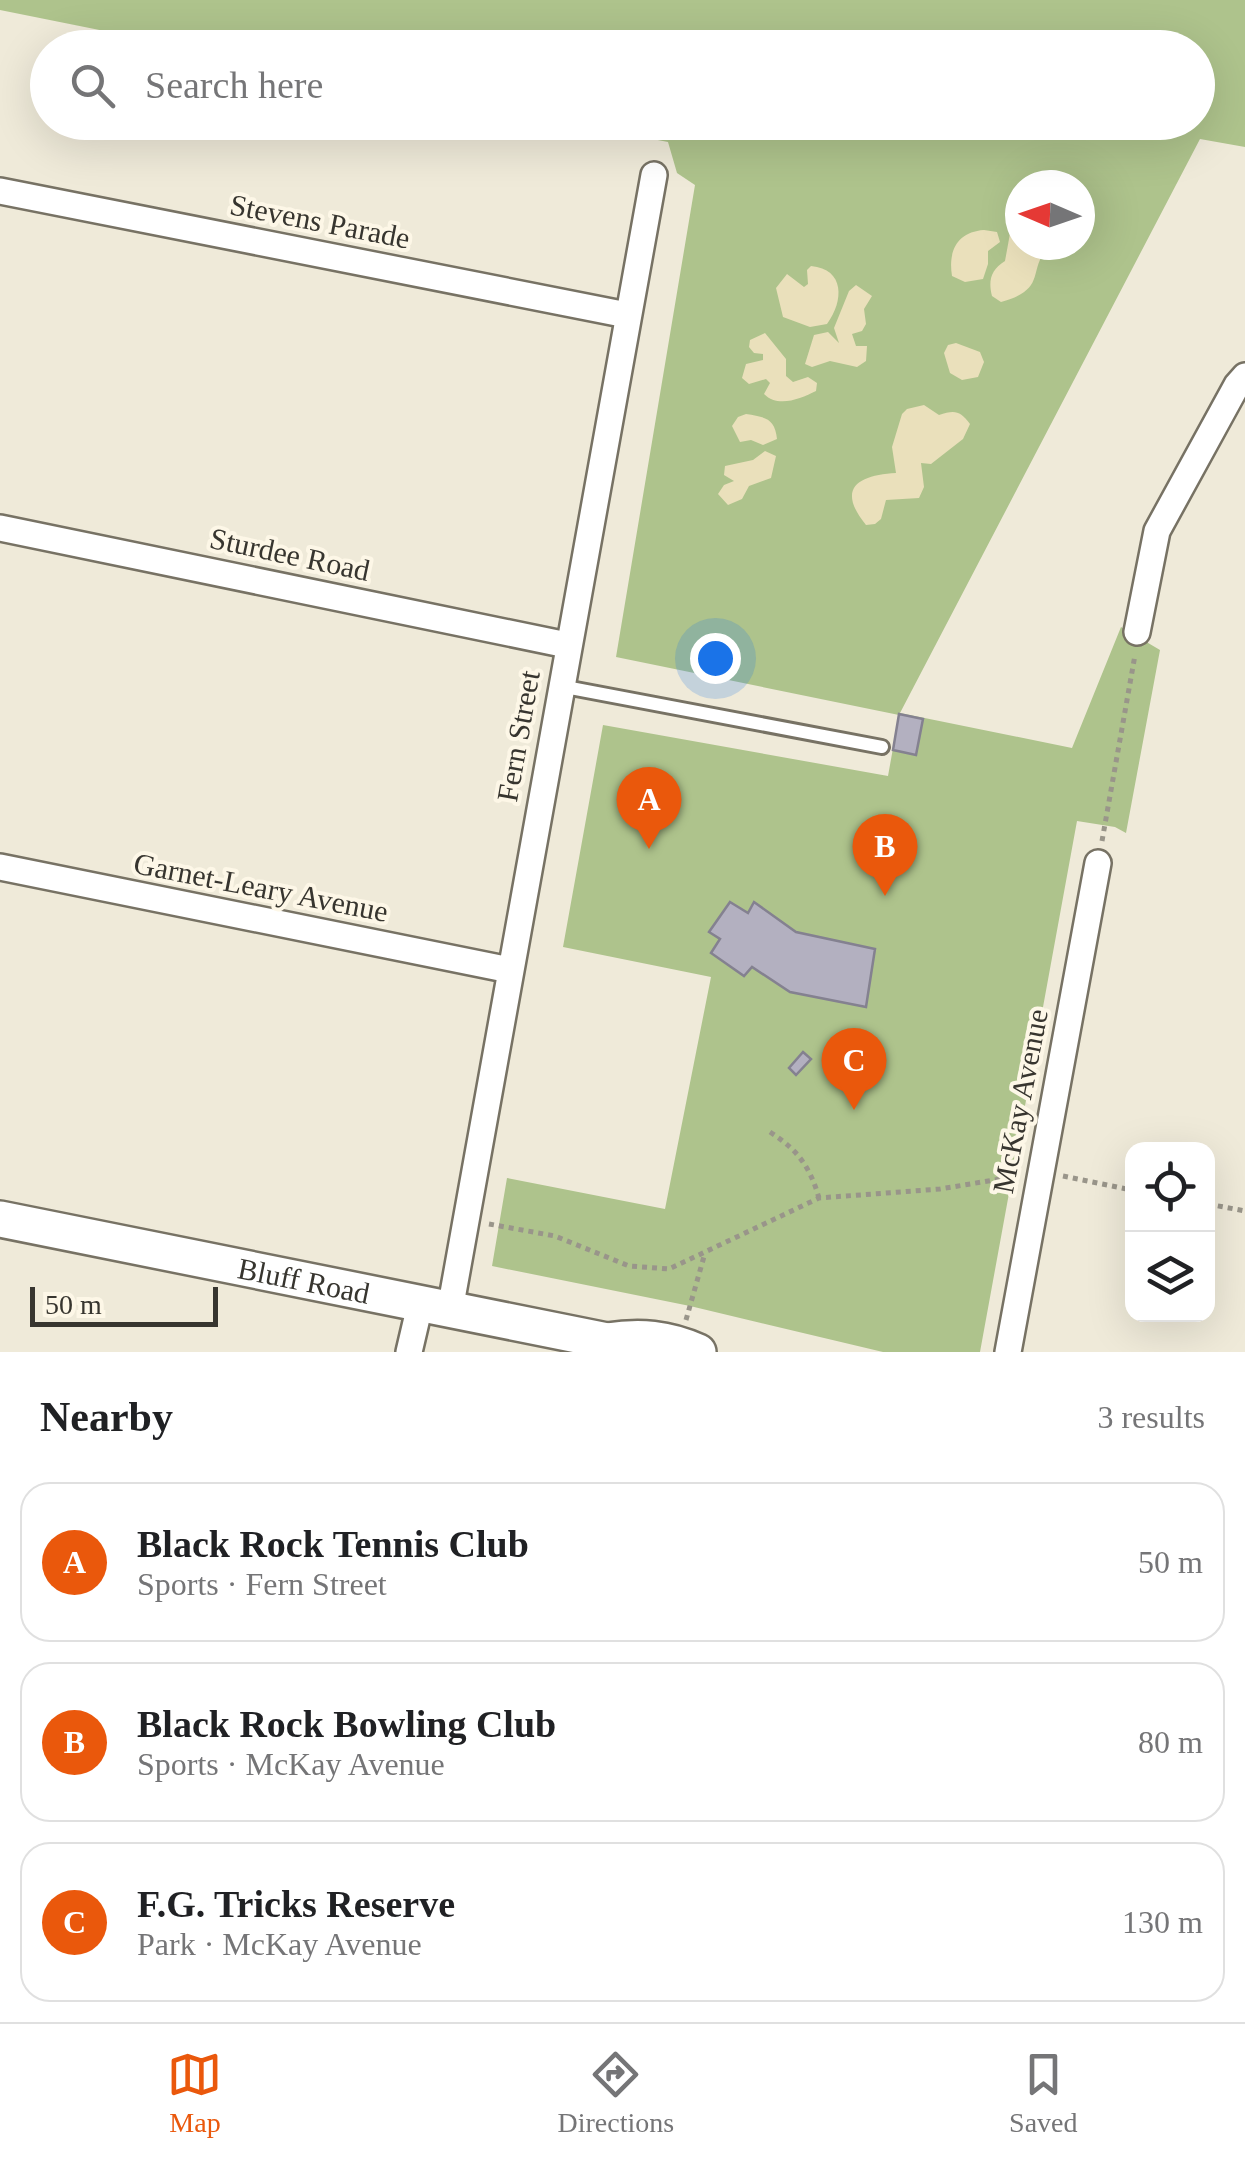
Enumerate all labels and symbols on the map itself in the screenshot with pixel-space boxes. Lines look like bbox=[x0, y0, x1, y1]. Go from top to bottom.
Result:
north arrow bbox=[1005, 170, 1095, 260]
street label: Stevens Parade bbox=[227, 187, 413, 255]
street label: Sturdee Road bbox=[207, 521, 373, 587]
your location bbox=[690, 633, 741, 684]
street label: Fern Street bbox=[490, 667, 546, 804]
pin: A bbox=[616, 766, 682, 849]
pin: B bbox=[852, 814, 918, 896]
street label: Garnet-Leary Avenue bbox=[131, 846, 391, 928]
street label: McKay Avenue bbox=[986, 1006, 1054, 1196]
pin: C bbox=[822, 1028, 886, 1110]
street label: Bluff Road bbox=[235, 1251, 373, 1309]
scale bar bbox=[30, 1282, 218, 1326]

